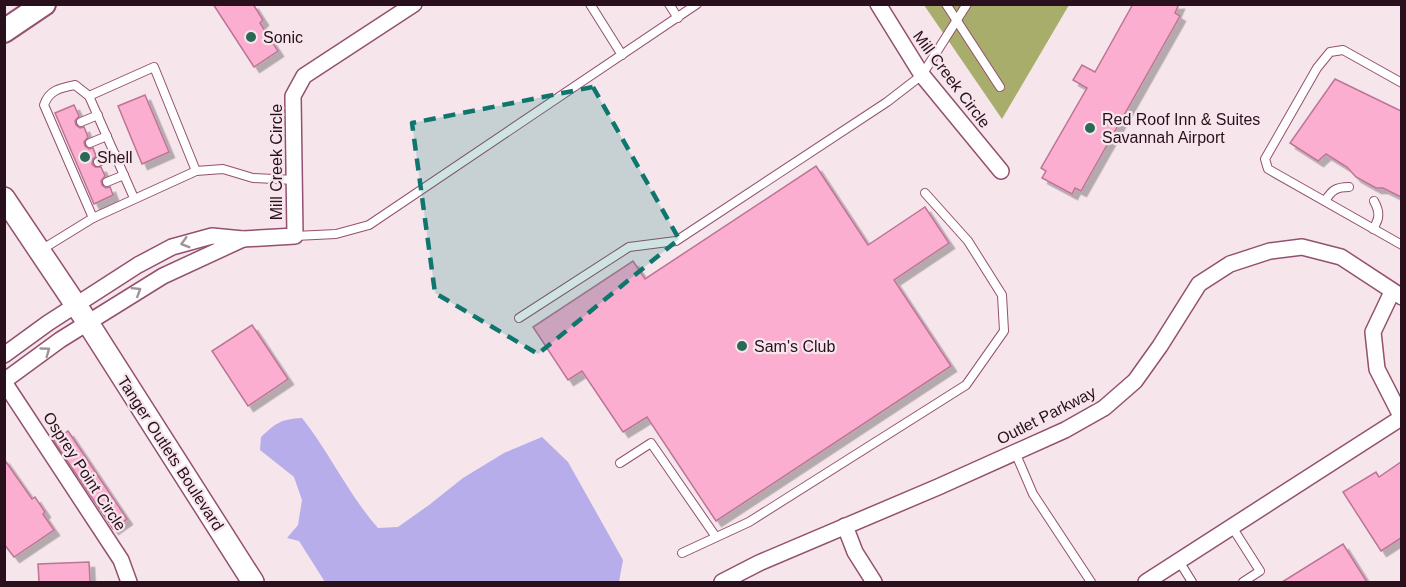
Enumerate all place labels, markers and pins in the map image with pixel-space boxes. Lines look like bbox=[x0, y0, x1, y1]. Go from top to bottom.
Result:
place label: Sonic bbox=[263, 29, 303, 46]
marker: Sonic bbox=[244, 30, 258, 44]
place label: Red Roof Inn & Suites Savannah Airport bbox=[1102, 111, 1260, 146]
marker: Red Roof Inn & Suites Savannah Airport bbox=[1083, 121, 1097, 135]
place label: Shell bbox=[97, 149, 133, 166]
marker: Shell bbox=[78, 150, 92, 164]
place label: Sam's Club bbox=[754, 338, 835, 355]
marker: Sam's Club bbox=[735, 339, 749, 353]

